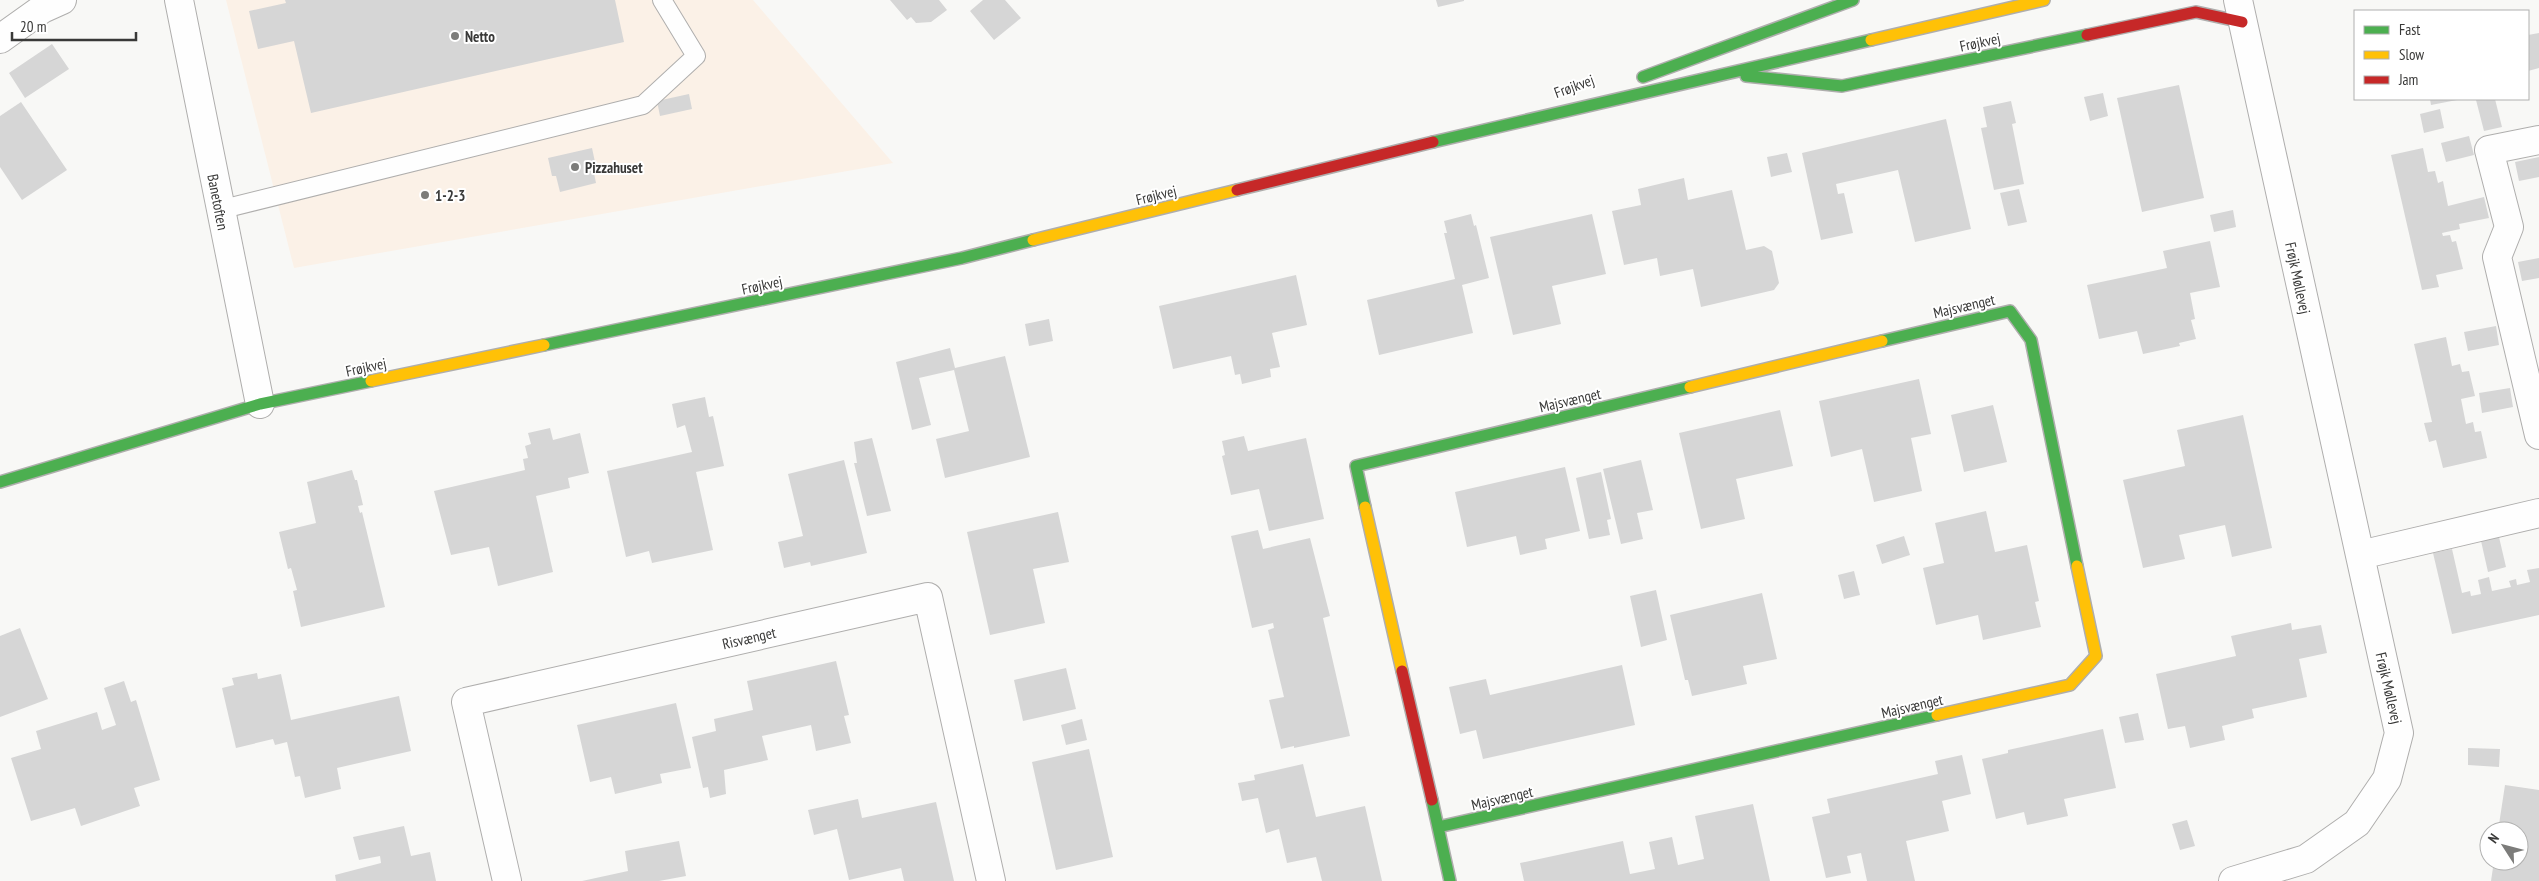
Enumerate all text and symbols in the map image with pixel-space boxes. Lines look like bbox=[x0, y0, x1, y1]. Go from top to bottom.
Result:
scale bar bbox=[12, 10, 136, 42]
legend bbox=[2354, 10, 2529, 100]
text: 20 m bbox=[20, 17, 46, 36]
text: Fast bbox=[2399, 20, 2420, 39]
place label: Netto bbox=[465, 27, 495, 46]
street label: Frøjkvej bbox=[1958, 28, 2002, 56]
marker: Netto bbox=[449, 30, 461, 42]
text: Slow bbox=[2399, 45, 2424, 64]
street label: Frøjkvej bbox=[1551, 70, 1597, 102]
text: Jam bbox=[2398, 70, 2418, 89]
place label: Pizzahuset bbox=[585, 158, 643, 177]
marker: Pizzahuset bbox=[569, 161, 581, 173]
street label: Banetoften bbox=[203, 172, 233, 232]
street label: Frøjkvej bbox=[1134, 181, 1178, 209]
place label: 1-2-3 bbox=[435, 186, 465, 205]
marker: 1-2-3 bbox=[419, 189, 431, 201]
street label: Frøjk Møllevej bbox=[2281, 240, 2315, 316]
street label: Frøjkvej bbox=[740, 271, 784, 299]
street label: Majsvænget bbox=[1931, 290, 1997, 322]
street label: Frøjkvej bbox=[344, 353, 388, 381]
street label: Majsvænget bbox=[1537, 384, 1603, 416]
street label: Risvænget bbox=[720, 623, 778, 653]
street label: Frøjk Møllevej bbox=[2372, 650, 2406, 726]
street label: Majsvænget bbox=[1879, 690, 1945, 722]
street label: Majsvænget bbox=[1469, 782, 1535, 814]
north arrow bbox=[2479, 821, 2529, 871]
text: N bbox=[2484, 830, 2503, 847]

